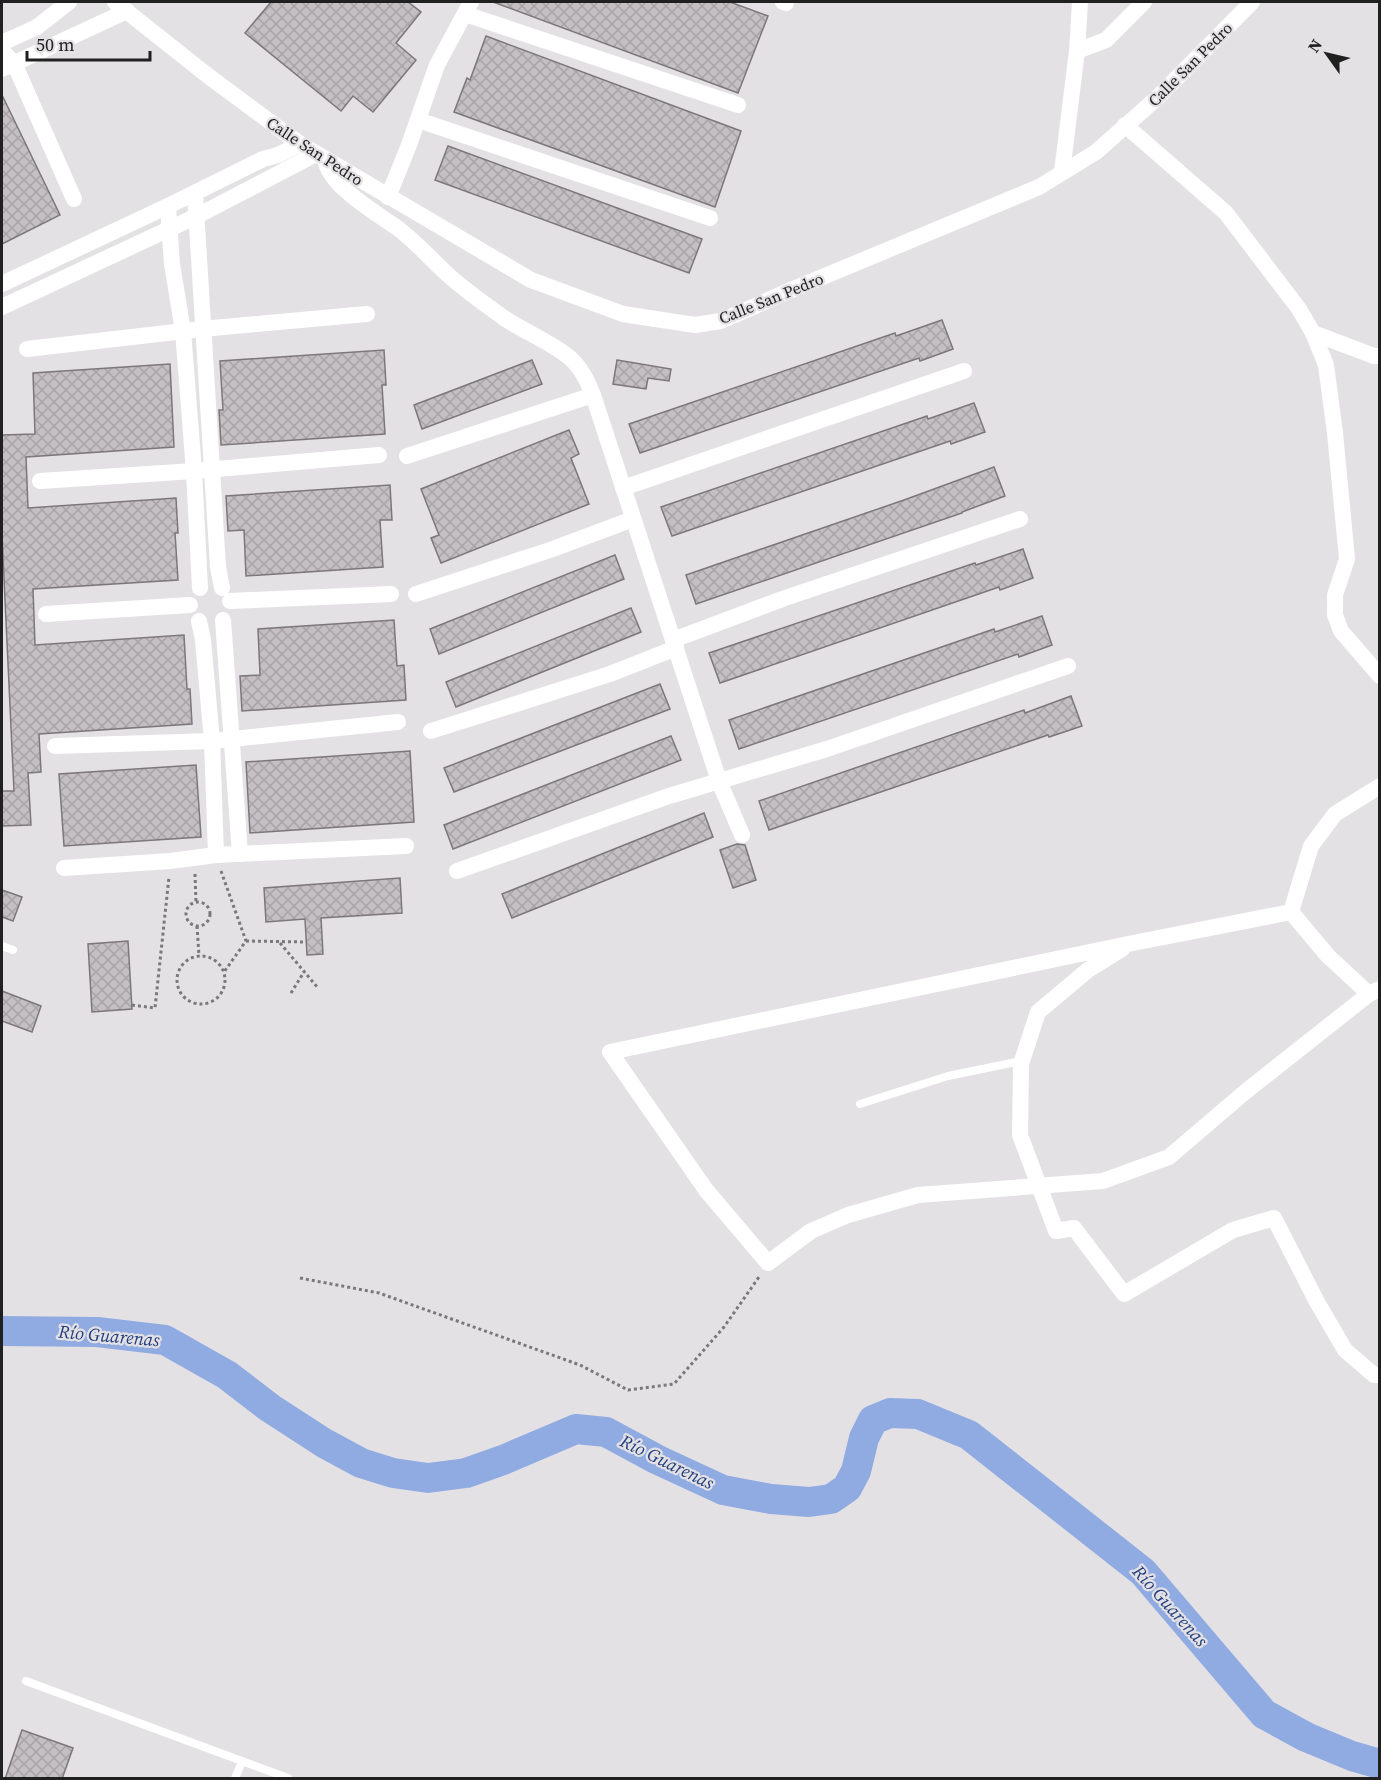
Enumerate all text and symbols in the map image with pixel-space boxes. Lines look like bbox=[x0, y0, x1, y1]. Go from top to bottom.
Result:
street label: Calle San Pedro bbox=[1143, 17, 1237, 111]
scale bar bbox=[27, 24, 150, 62]
north arrow bbox=[1297, 24, 1357, 84]
text: 50 m bbox=[36, 32, 74, 57]
text: N bbox=[1302, 34, 1327, 57]
street label: Calle San Pedro bbox=[262, 112, 368, 191]
street label: Calle San Pedro bbox=[715, 267, 827, 329]
water label: Río Guarenas bbox=[56, 1319, 161, 1352]
water label: Río Guarenas bbox=[615, 1428, 719, 1495]
water label: Río Guarenas bbox=[1126, 1559, 1214, 1652]

